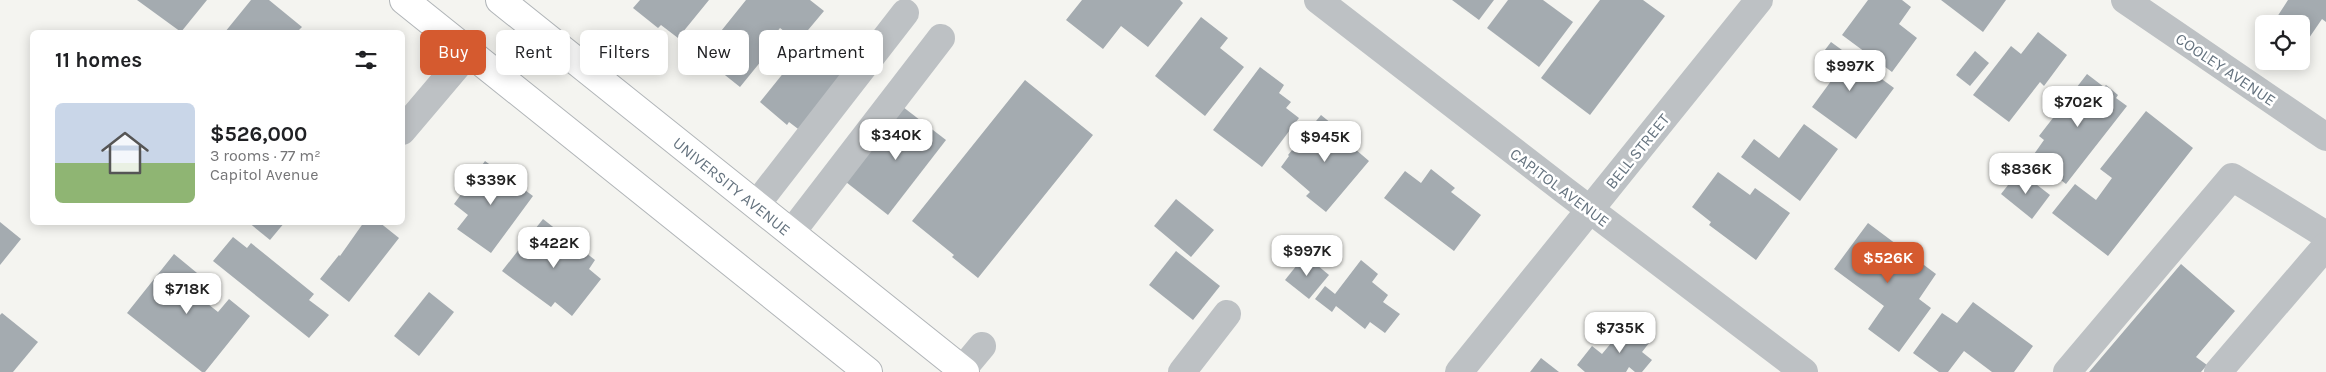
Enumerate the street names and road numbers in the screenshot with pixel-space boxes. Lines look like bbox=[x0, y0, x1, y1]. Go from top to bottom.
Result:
street label: COOLEY AVENUE bbox=[2172, 29, 2279, 110]
street label: BELL STREET bbox=[1601, 110, 1673, 193]
street label: UNIVERSITY AVENUE bbox=[669, 133, 794, 240]
street label: CAPITOL AVENUE bbox=[1506, 144, 1613, 231]

